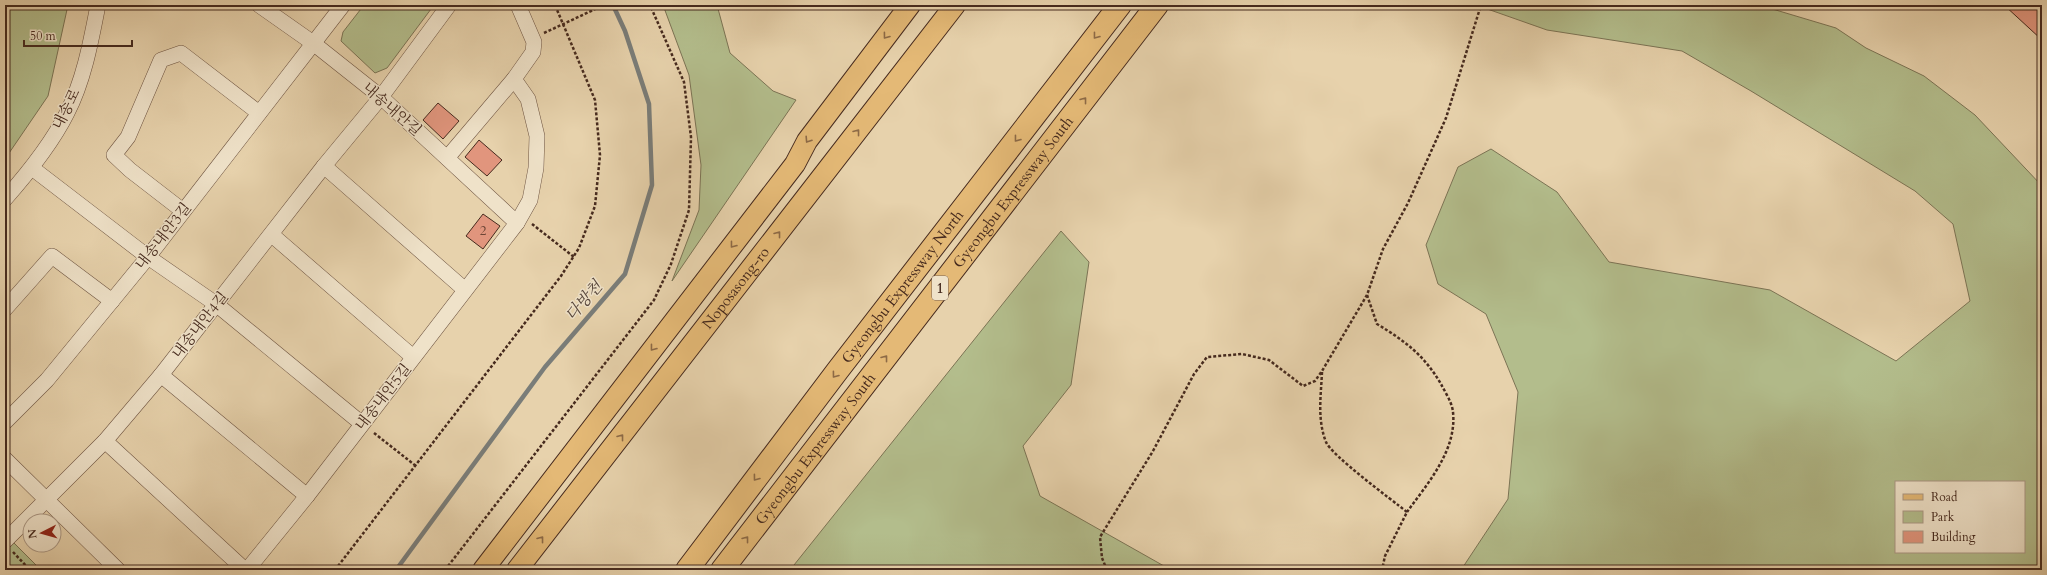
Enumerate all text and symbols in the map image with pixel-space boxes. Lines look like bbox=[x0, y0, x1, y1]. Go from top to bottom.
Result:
scale bar bbox=[24, 22, 132, 48]
text: 50 m bbox=[30, 28, 57, 44]
one-way arrow bbox=[1094, 31, 1101, 38]
one-way arrow bbox=[883, 32, 891, 39]
street label: 내송내안길 bbox=[358, 78, 426, 140]
street label: 내송로 bbox=[47, 85, 85, 133]
one-way arrow bbox=[1079, 97, 1086, 104]
street label: Gyeongbu Expressway South bbox=[948, 111, 1078, 272]
one-way arrow bbox=[852, 129, 859, 136]
one-way arrow bbox=[1014, 134, 1021, 141]
one-way arrow bbox=[805, 136, 813, 143]
street label: 내송내안3길 bbox=[130, 198, 196, 274]
street label: Gyeongbu Expressway North bbox=[837, 205, 969, 367]
house number: 2 bbox=[480, 222, 487, 240]
one-way arrow bbox=[773, 232, 780, 239]
one-way arrow bbox=[730, 241, 737, 248]
street label: Noposasong-ro bbox=[698, 243, 774, 333]
water label: 다방천 bbox=[560, 275, 609, 326]
road number: 1 bbox=[932, 276, 948, 300]
street label: 내송내안4길 bbox=[167, 287, 233, 363]
one-way arrow bbox=[651, 344, 658, 351]
one-way arrow bbox=[881, 356, 888, 363]
street label: 내송내안5길 bbox=[350, 359, 416, 435]
street label: Gyeongbu Expressway South bbox=[751, 368, 881, 529]
one-way arrow bbox=[832, 370, 839, 377]
one-way arrow bbox=[616, 434, 623, 441]
one-way arrow bbox=[754, 474, 761, 481]
legend bbox=[1895, 481, 2025, 553]
text: Road bbox=[1931, 489, 1958, 505]
text: Park bbox=[1931, 509, 1955, 525]
north arrow bbox=[22, 513, 62, 553]
text: N bbox=[25, 528, 41, 540]
text: Building bbox=[1931, 529, 1976, 545]
one-way arrow bbox=[536, 537, 543, 544]
one-way arrow bbox=[742, 537, 749, 544]

